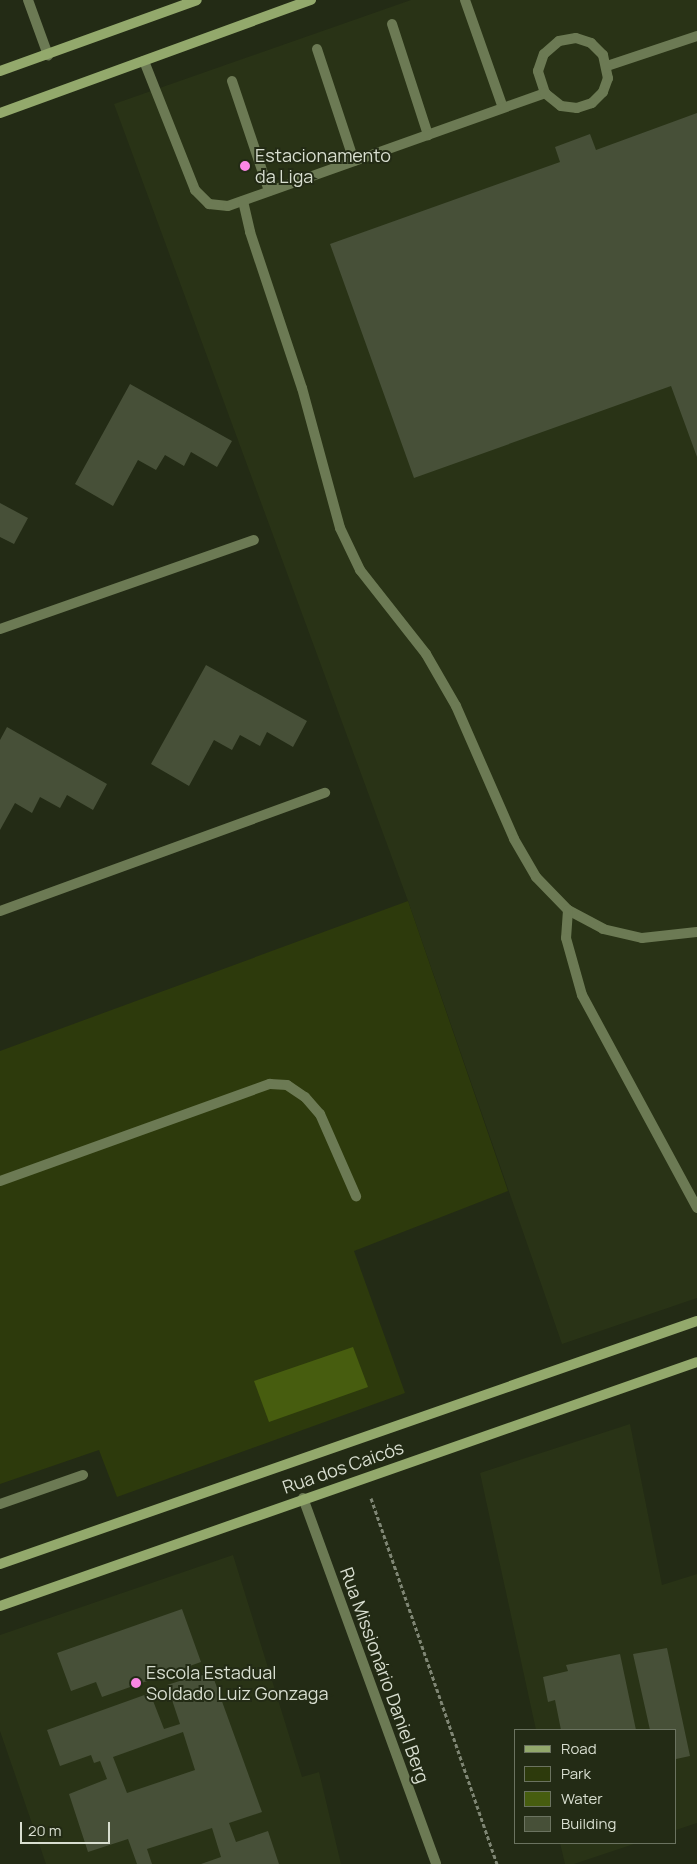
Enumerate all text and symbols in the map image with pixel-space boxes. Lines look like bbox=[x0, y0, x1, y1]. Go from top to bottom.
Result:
place label: Estacionamento da Liga bbox=[255, 145, 391, 188]
marker: Estacionamento da Liga bbox=[239, 160, 251, 172]
street label: Rua dos Caicós bbox=[280, 1436, 406, 1498]
street label: Rua Missionário Daniel Berg bbox=[336, 1564, 434, 1786]
place label: Escola Estadual Soldado Luiz Gonzaga bbox=[146, 1662, 328, 1705]
marker: Escola Estadual Soldado Luiz Gonzaga bbox=[130, 1677, 142, 1689]
legend bbox=[514, 1729, 677, 1844]
text: Road bbox=[561, 1738, 597, 1759]
text: Park bbox=[561, 1763, 591, 1784]
text: Water bbox=[561, 1788, 603, 1809]
scale bar bbox=[22, 1812, 112, 1844]
text: Building bbox=[561, 1813, 616, 1834]
text: 20 m bbox=[28, 1820, 61, 1841]

